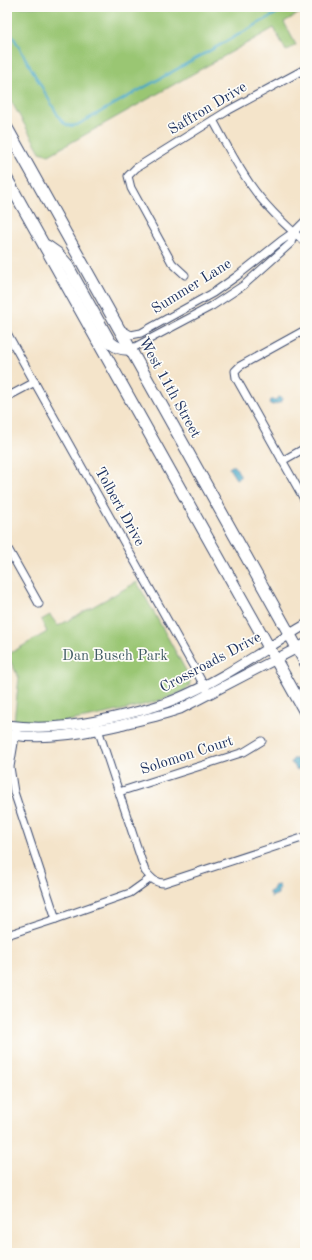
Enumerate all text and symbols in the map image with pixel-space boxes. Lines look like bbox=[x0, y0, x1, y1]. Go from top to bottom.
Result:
street label: Saffron Drive bbox=[166, 80, 250, 138]
street label: Summer Lane bbox=[150, 257, 235, 317]
street label: West 11th Street bbox=[135, 335, 203, 441]
street label: Tolbert Drive bbox=[91, 465, 147, 549]
street label: Crossroads Drive bbox=[158, 630, 264, 696]
park label: Dan Busch Park bbox=[62, 649, 168, 664]
street label: Solomon Court bbox=[139, 734, 235, 778]

